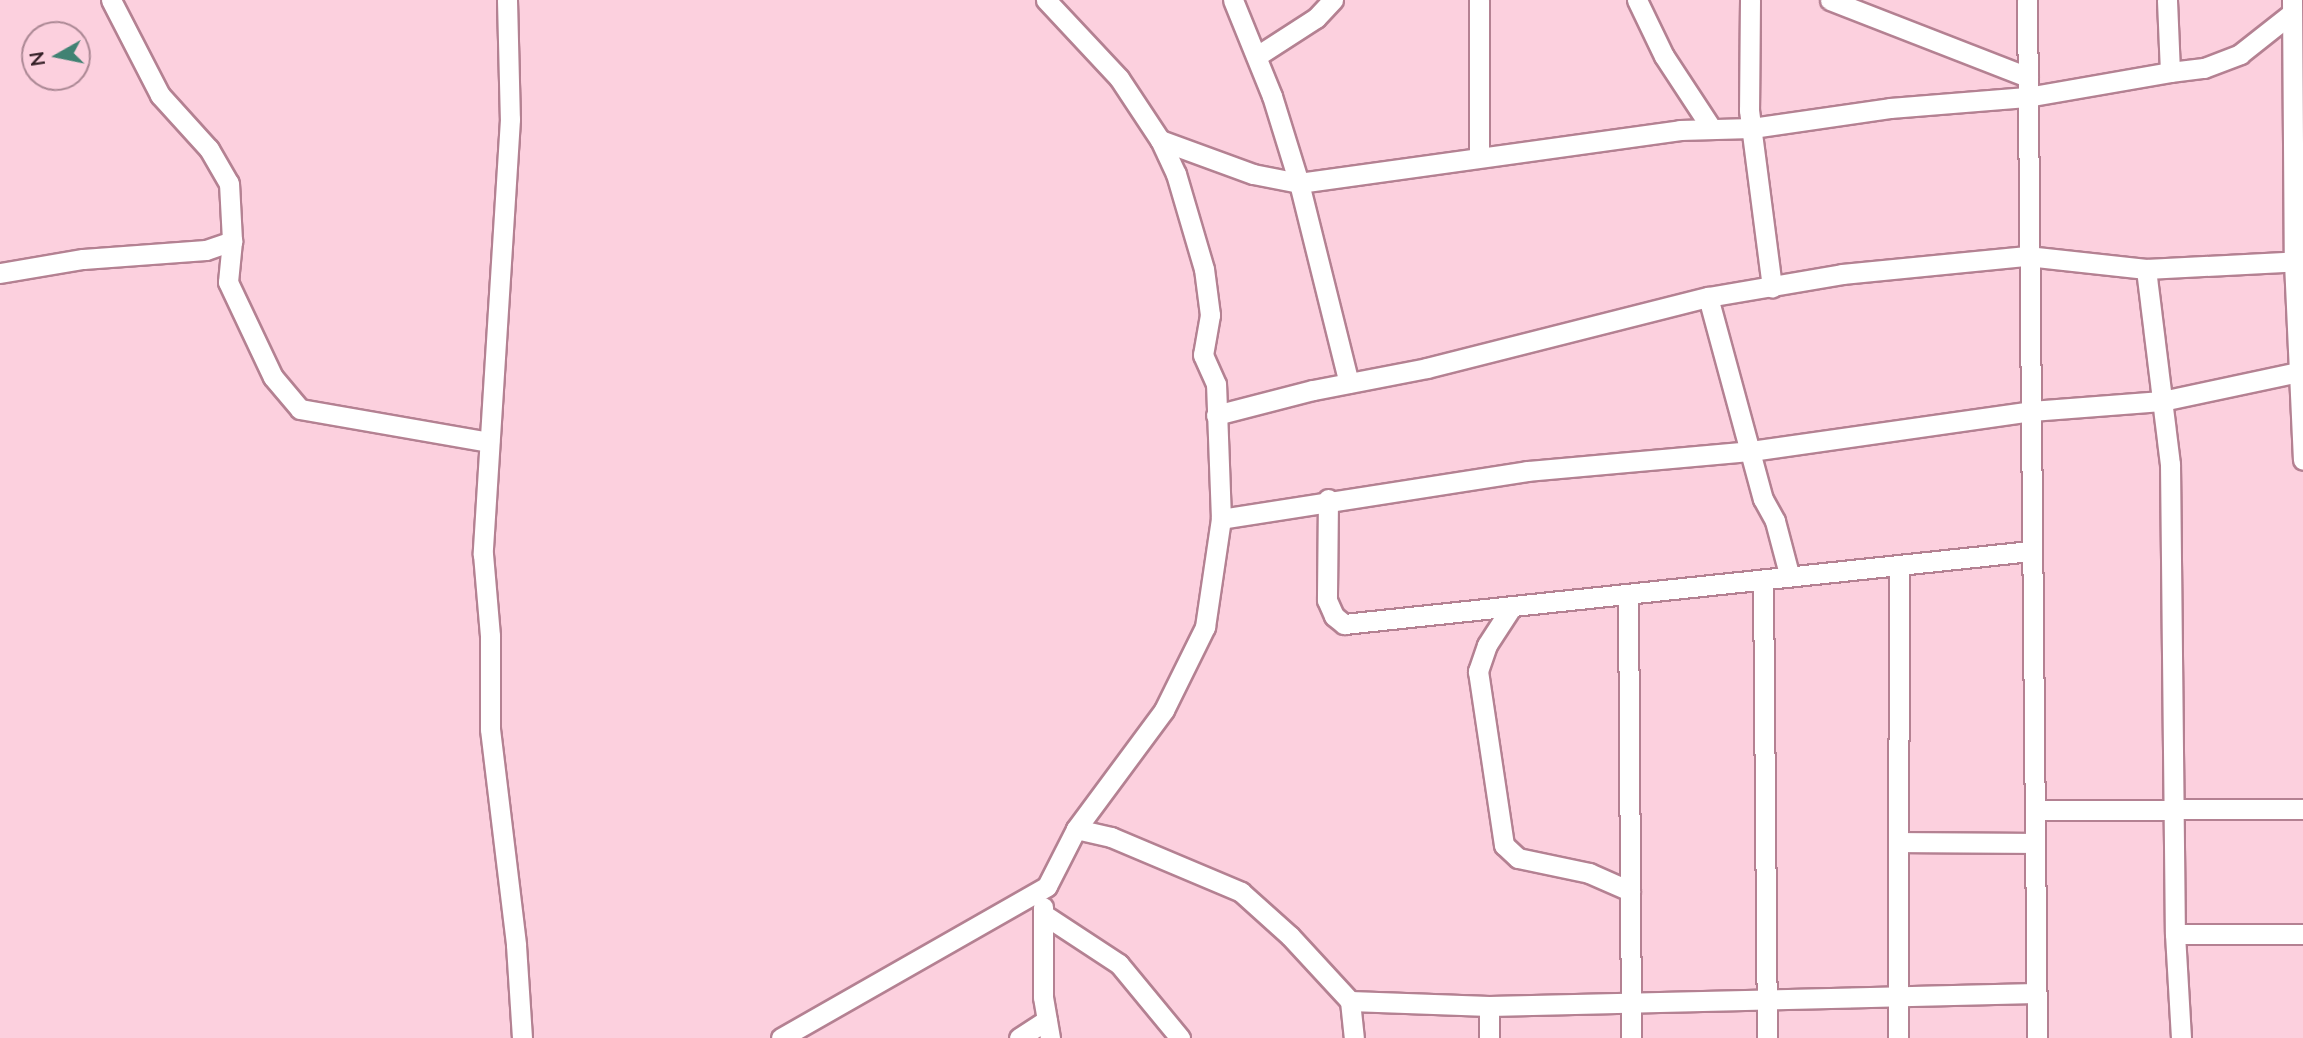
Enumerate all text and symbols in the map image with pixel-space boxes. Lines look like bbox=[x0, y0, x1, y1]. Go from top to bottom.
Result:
north arrow bbox=[21, 21, 91, 91]
text: N bbox=[24, 50, 49, 68]

